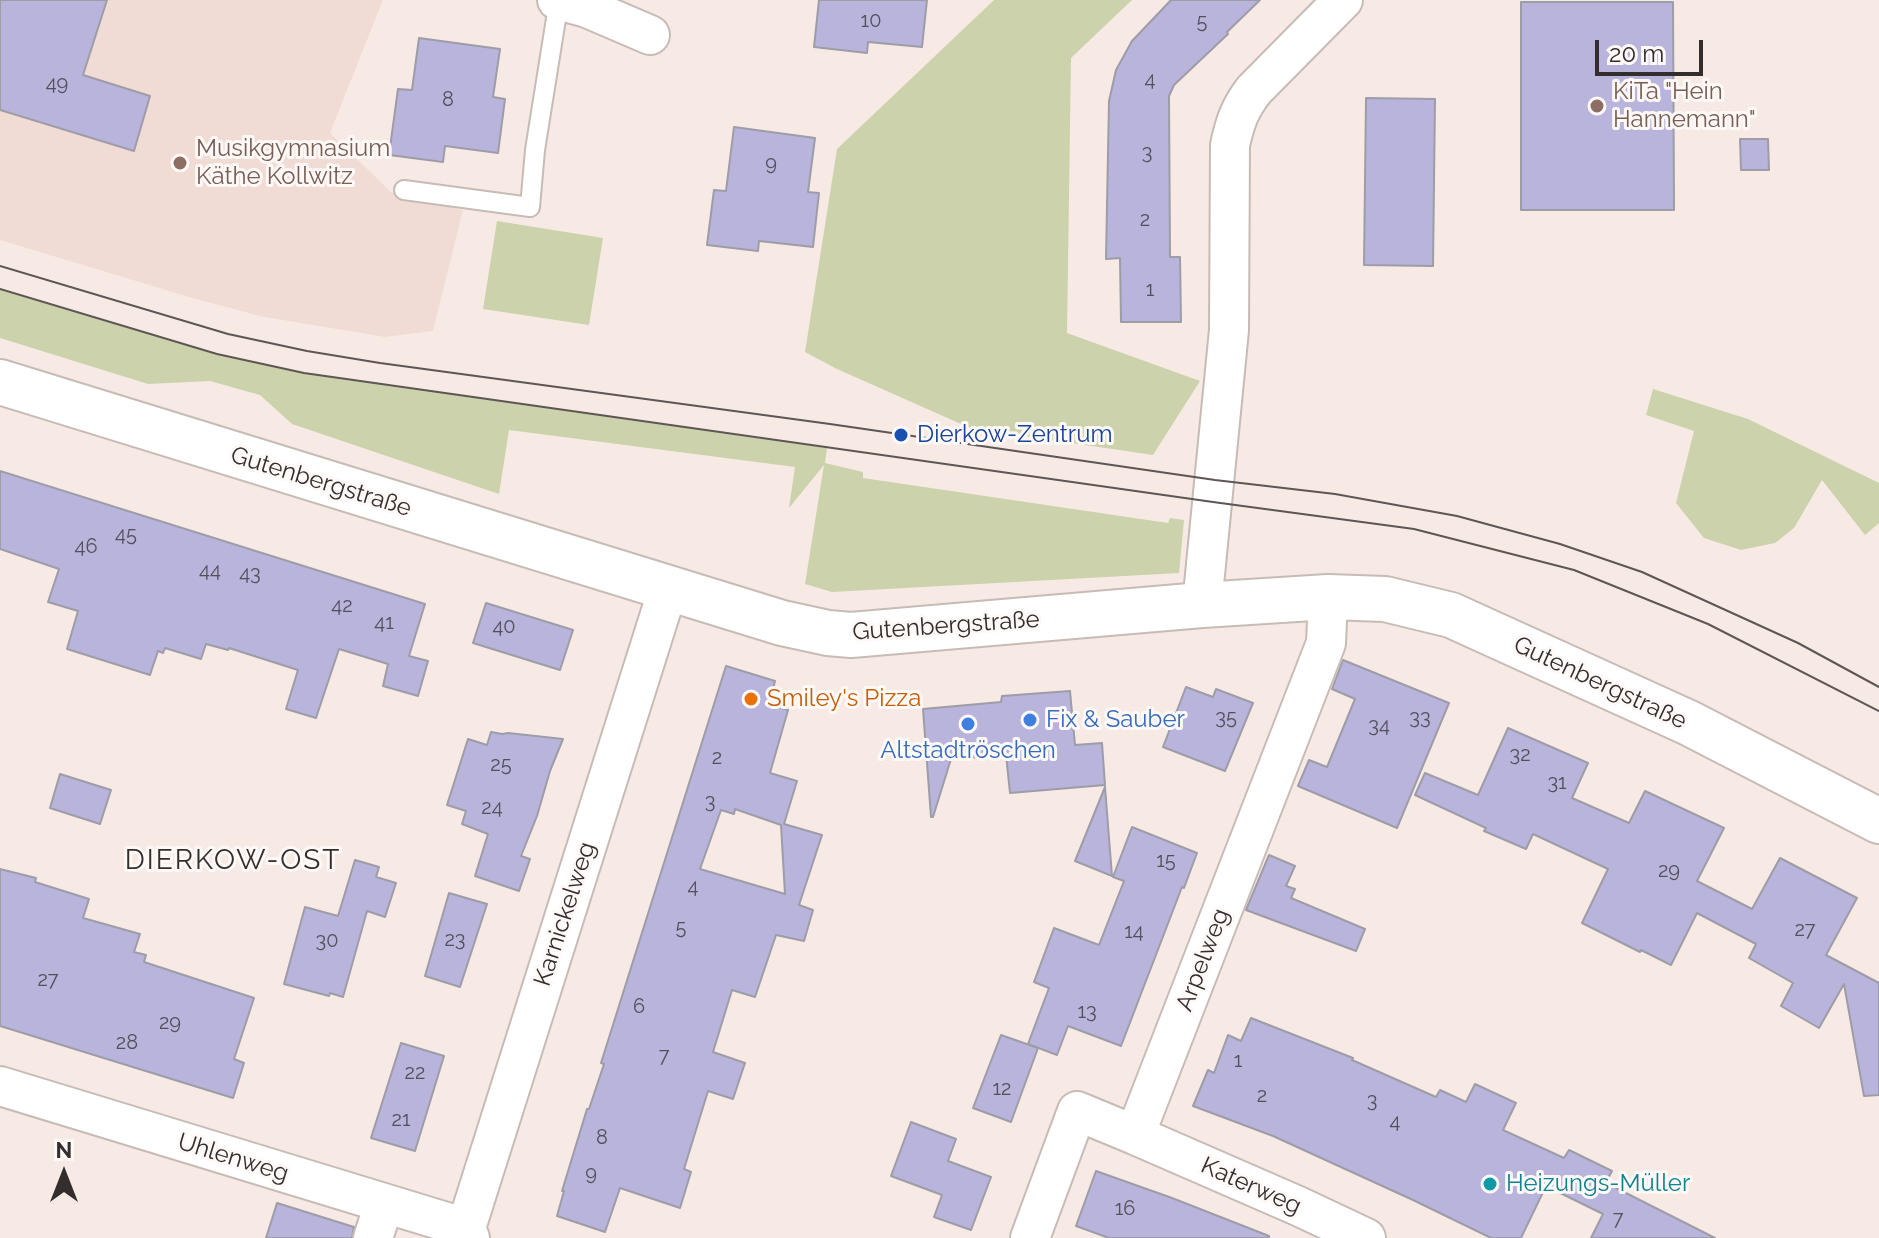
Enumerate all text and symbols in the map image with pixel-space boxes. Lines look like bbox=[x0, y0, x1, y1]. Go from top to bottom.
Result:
house number: 10 bbox=[861, 9, 881, 33]
house number: 5 bbox=[1197, 10, 1207, 34]
scale bar bbox=[1599, 24, 1707, 74]
text: 20 m bbox=[1609, 39, 1664, 68]
house number: 4 bbox=[1145, 68, 1155, 92]
house number: 49 bbox=[46, 72, 68, 96]
place label: KiTa "Hein Hannemann" bbox=[1613, 78, 1756, 134]
house number: 8 bbox=[442, 88, 454, 112]
marker: KiTa "Hein Hannemann" bbox=[1588, 97, 1606, 115]
place label: Musikgymnasium Käthe Kollwitz bbox=[196, 135, 390, 191]
house number: 3 bbox=[1142, 141, 1152, 165]
house number: 9 bbox=[765, 152, 777, 176]
marker: Musikgymnasium Käthe Kollwitz bbox=[171, 154, 189, 172]
house number: 2 bbox=[1140, 208, 1150, 232]
house number: 1 bbox=[1146, 278, 1154, 302]
place label: Dierkow-Zentrum bbox=[917, 421, 1112, 449]
marker: Dierkow-Zentrum bbox=[892, 426, 910, 444]
street label: Gutenbergstraße bbox=[227, 441, 415, 523]
house number: 45 bbox=[115, 523, 137, 547]
house number: 46 bbox=[75, 535, 97, 559]
house number: 44 bbox=[199, 559, 221, 583]
house number: 43 bbox=[239, 562, 261, 586]
house number: 42 bbox=[331, 594, 353, 618]
street label: Gutenbergstraße bbox=[851, 605, 1041, 647]
house number: 41 bbox=[374, 611, 394, 635]
house number: 40 bbox=[492, 615, 516, 639]
street label: Gutenbergstraße bbox=[1509, 630, 1691, 736]
place label: Smiley's Pizza bbox=[767, 685, 921, 713]
marker: Smiley's Pizza bbox=[742, 690, 760, 708]
place label: Fix & Sauber bbox=[1046, 706, 1185, 734]
house number: 35 bbox=[1215, 706, 1237, 730]
house number: 33 bbox=[1409, 706, 1431, 730]
marker: Fix & Sauber bbox=[1021, 711, 1039, 729]
house number: 34 bbox=[1368, 714, 1390, 738]
marker: Altstadtröschen bbox=[959, 715, 977, 733]
place label: Altstadtröschen bbox=[880, 737, 1056, 765]
house number: 32 bbox=[1509, 743, 1531, 767]
house number: 2 bbox=[712, 746, 722, 770]
house number: 25 bbox=[490, 753, 512, 777]
house number: 31 bbox=[1547, 771, 1567, 795]
house number: 3 bbox=[705, 790, 715, 814]
house number: 24 bbox=[481, 796, 503, 820]
street label: Karnickelweg bbox=[528, 838, 602, 990]
district label: DIERKOW-OST bbox=[125, 844, 341, 878]
house number: 15 bbox=[1156, 849, 1176, 873]
house number: 29 bbox=[1658, 859, 1680, 883]
house number: 4 bbox=[688, 875, 698, 899]
street label: Arpelweg bbox=[1170, 905, 1236, 1015]
house number: 5 bbox=[676, 916, 686, 940]
house number: 27 bbox=[1794, 918, 1816, 942]
house number: 14 bbox=[1124, 920, 1144, 944]
house number: 23 bbox=[444, 928, 466, 952]
house number: 30 bbox=[316, 929, 338, 953]
house number: 27 bbox=[37, 968, 59, 992]
house number: 6 bbox=[633, 995, 645, 1019]
house number: 13 bbox=[1077, 1000, 1097, 1024]
house number: 29 bbox=[159, 1011, 181, 1035]
house number: 28 bbox=[116, 1031, 138, 1055]
house number: 7 bbox=[659, 1044, 669, 1068]
house number: 1 bbox=[1234, 1049, 1242, 1073]
house number: 22 bbox=[405, 1061, 425, 1085]
house number: 12 bbox=[993, 1077, 1011, 1101]
house number: 2 bbox=[1257, 1084, 1267, 1108]
house number: 3 bbox=[1367, 1089, 1377, 1113]
house number: 21 bbox=[392, 1108, 410, 1132]
house number: 4 bbox=[1390, 1110, 1400, 1134]
house number: 8 bbox=[596, 1126, 608, 1150]
street label: Uhlenweg bbox=[174, 1128, 292, 1188]
north arrow bbox=[24, 1134, 104, 1214]
text: N bbox=[56, 1137, 72, 1163]
street label: Katerweg bbox=[1196, 1151, 1306, 1221]
house number: 9 bbox=[585, 1162, 597, 1186]
place label: Heizungs-Müller bbox=[1506, 1170, 1690, 1198]
marker: Heizungs-Müller bbox=[1481, 1175, 1499, 1193]
house number: 16 bbox=[1115, 1197, 1135, 1221]
house number: 7 bbox=[1613, 1207, 1623, 1231]

